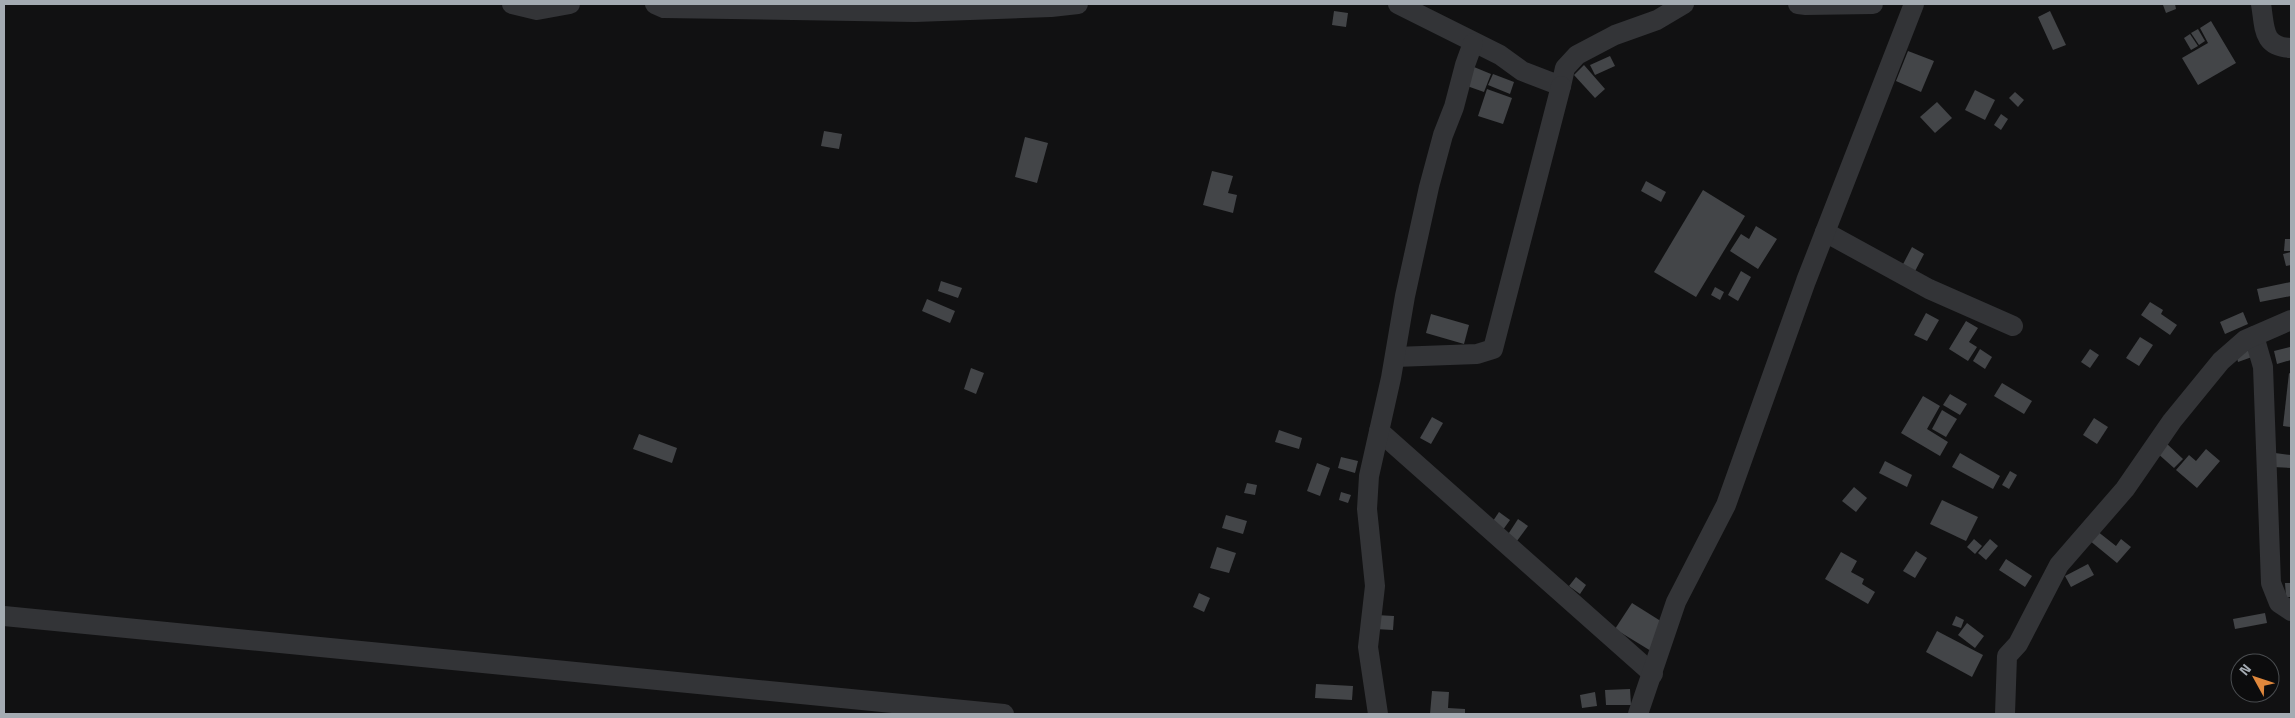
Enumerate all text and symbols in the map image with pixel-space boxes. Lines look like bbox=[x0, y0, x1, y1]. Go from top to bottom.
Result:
north arrow bbox=[2230, 653, 2280, 703]
text: N bbox=[2233, 659, 2256, 680]

